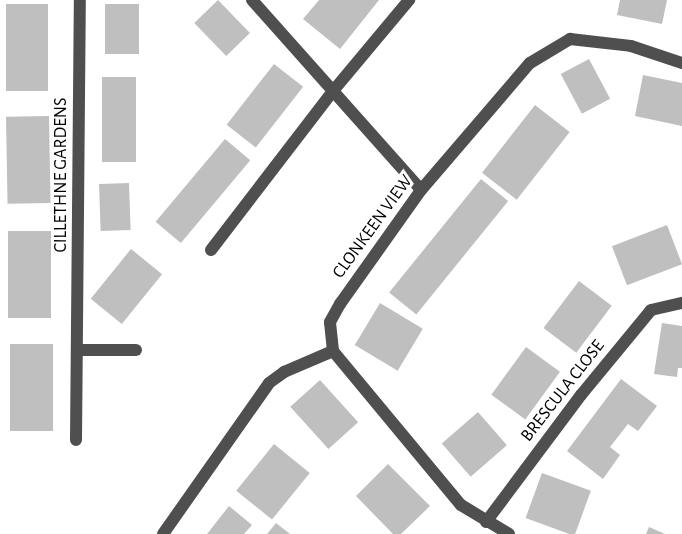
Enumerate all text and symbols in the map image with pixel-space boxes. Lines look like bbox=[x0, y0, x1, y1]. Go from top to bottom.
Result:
street label: CILLETHNE GARDENS bbox=[50, 97, 72, 253]
street label: CLONKEEN VIEW bbox=[328, 171, 418, 283]
street label: BRESCULA CLOSE bbox=[517, 336, 609, 446]

